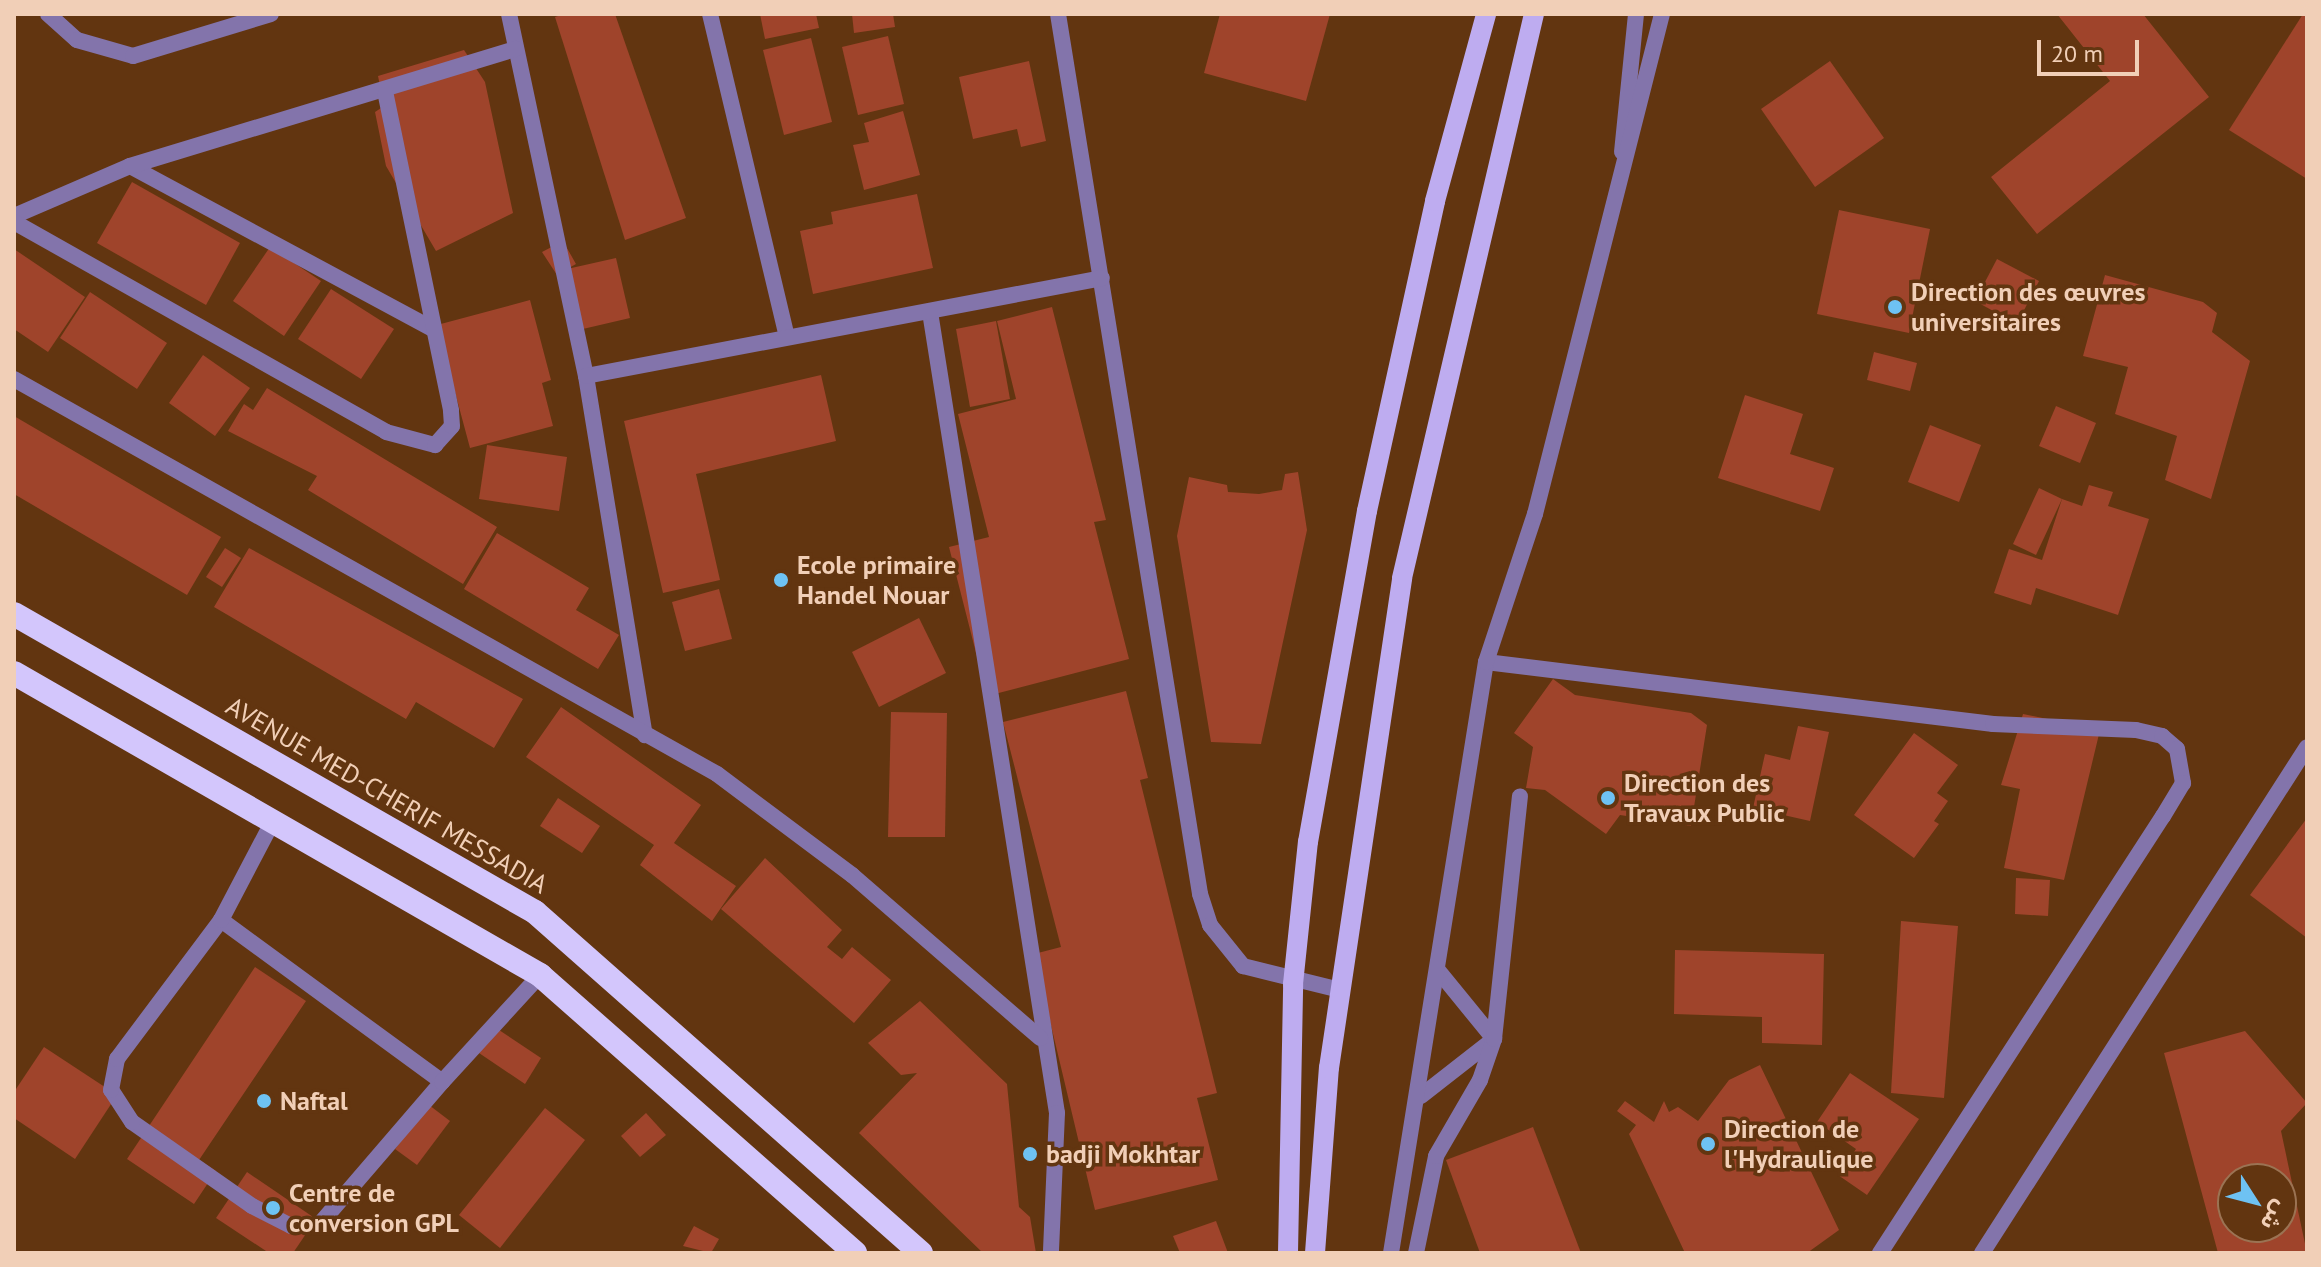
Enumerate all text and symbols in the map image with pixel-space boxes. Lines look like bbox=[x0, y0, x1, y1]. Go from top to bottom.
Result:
scale bar bbox=[2041, 24, 2143, 74]
text: 20 m bbox=[2051, 38, 2103, 69]
place label: Direction des œuvres universitaires bbox=[1911, 276, 2145, 338]
marker: Direction des œuvres universitaires bbox=[1886, 298, 1904, 316]
place label: Ecole primaire Handel Nouar bbox=[797, 549, 956, 610]
marker: Ecole primaire Handel Nouar bbox=[772, 571, 790, 589]
street label: AVENUE MED-CHERIF MESSADIA bbox=[221, 690, 553, 900]
place label: Direction des Travaux Public bbox=[1624, 767, 1786, 828]
marker: Direction des Travaux Public bbox=[1599, 789, 1617, 807]
place label: Naftal bbox=[280, 1085, 348, 1117]
marker: Naftal bbox=[255, 1092, 273, 1110]
place label: Direction de l'Hydraulique bbox=[1724, 1113, 1873, 1174]
marker: Direction de l'Hydraulique bbox=[1699, 1135, 1717, 1153]
place label: badji Mokhtar bbox=[1046, 1138, 1200, 1170]
marker: badji Mokhtar bbox=[1021, 1145, 1039, 1163]
north arrow bbox=[2217, 1163, 2297, 1243]
place label: Centre de conversion GPL bbox=[289, 1177, 459, 1238]
text: ش bbox=[2255, 1196, 2295, 1236]
marker: Centre de conversion GPL bbox=[264, 1199, 282, 1217]

